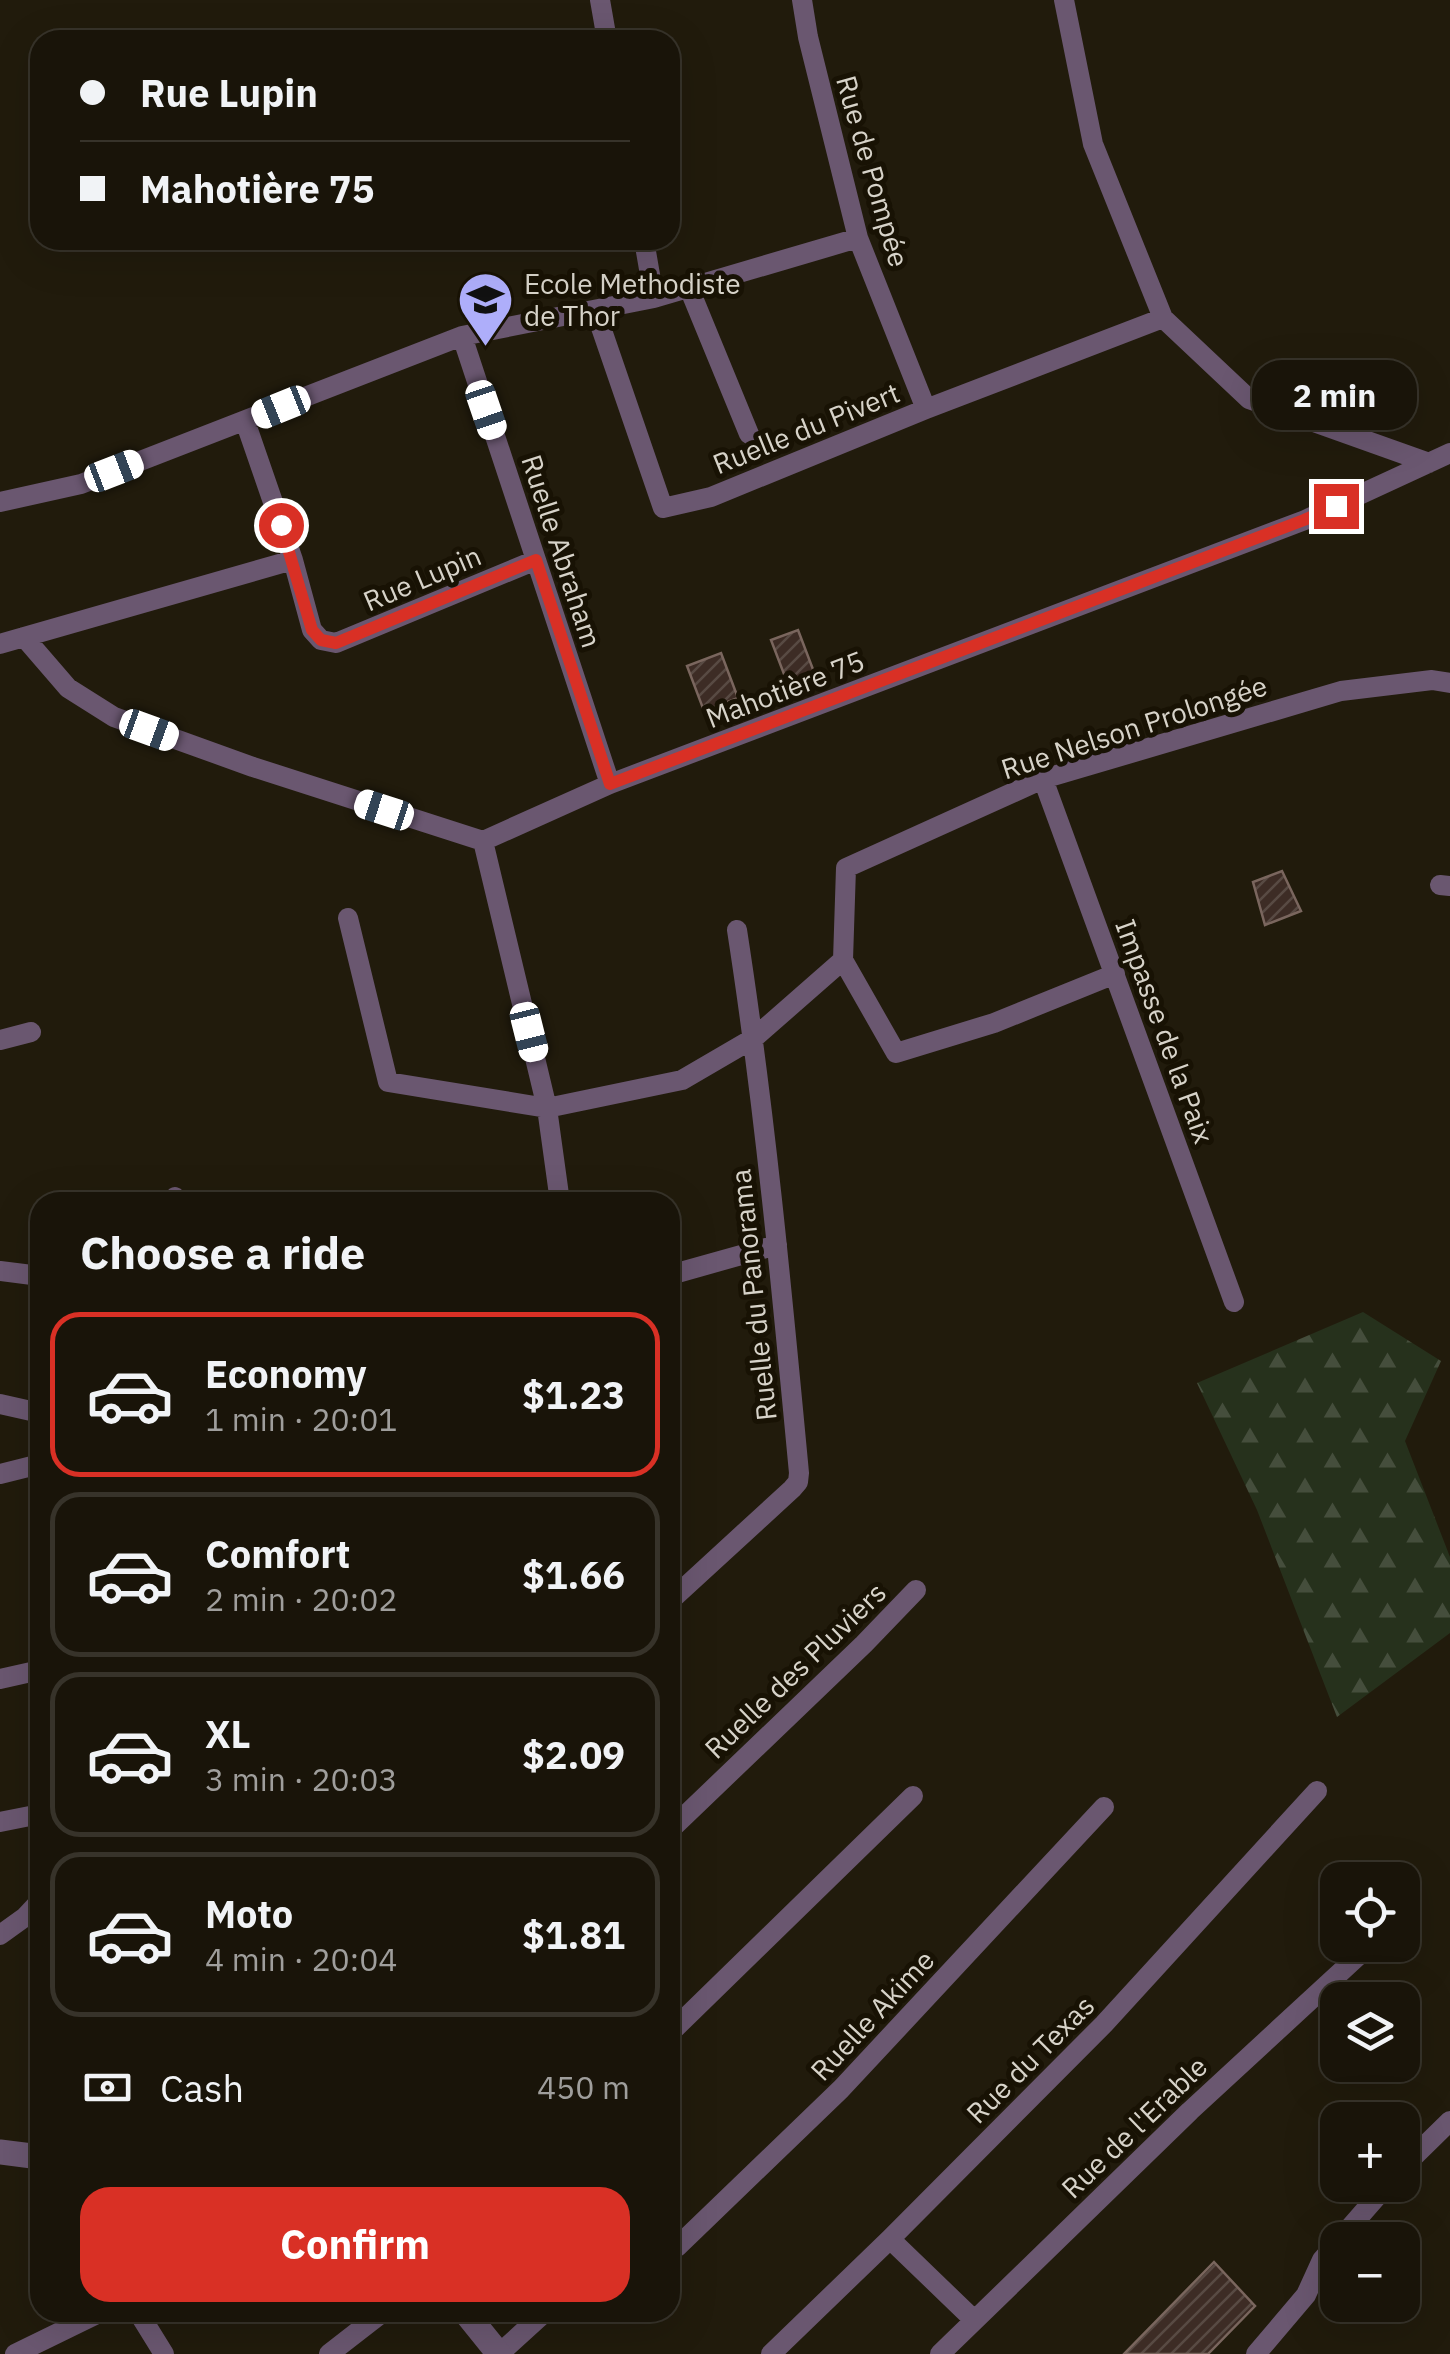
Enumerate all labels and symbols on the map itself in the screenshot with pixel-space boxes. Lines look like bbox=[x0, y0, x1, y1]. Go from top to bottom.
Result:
street label: Rue de Pompée bbox=[828, 71, 918, 271]
place label: Ecole Methodiste de Thor bbox=[524, 265, 741, 334]
school or university icon: Ecole Methodiste de Thor bbox=[455, 269, 515, 348]
callout: 2 min bbox=[1254, 361, 1418, 431]
street label: Ruelle du Pivert bbox=[707, 374, 905, 482]
car bbox=[462, 377, 510, 443]
car bbox=[248, 382, 314, 432]
car bbox=[81, 446, 147, 496]
street label: Ruelle Abraham bbox=[513, 450, 611, 652]
route end bbox=[1314, 484, 1359, 529]
route start bbox=[259, 503, 304, 548]
street label: Rue Lupin bbox=[357, 537, 487, 619]
street label: Mahotière 75 bbox=[700, 642, 870, 736]
street label: Rue Nelson Prolongée bbox=[996, 667, 1272, 787]
car bbox=[116, 706, 182, 754]
car bbox=[351, 786, 417, 834]
street label: Impasse de la Paix bbox=[1107, 914, 1223, 1148]
car bbox=[507, 999, 551, 1065]
street label: Ruelle du Panorama bbox=[721, 1167, 785, 1423]
street label: Ruelle des Pluviers bbox=[696, 1574, 894, 1766]
street label: Ruelle Akime bbox=[802, 1942, 942, 2088]
street label: Rue du Texas bbox=[958, 1987, 1102, 2131]
street label: Rue de l'Erable bbox=[1053, 2048, 1215, 2206]

